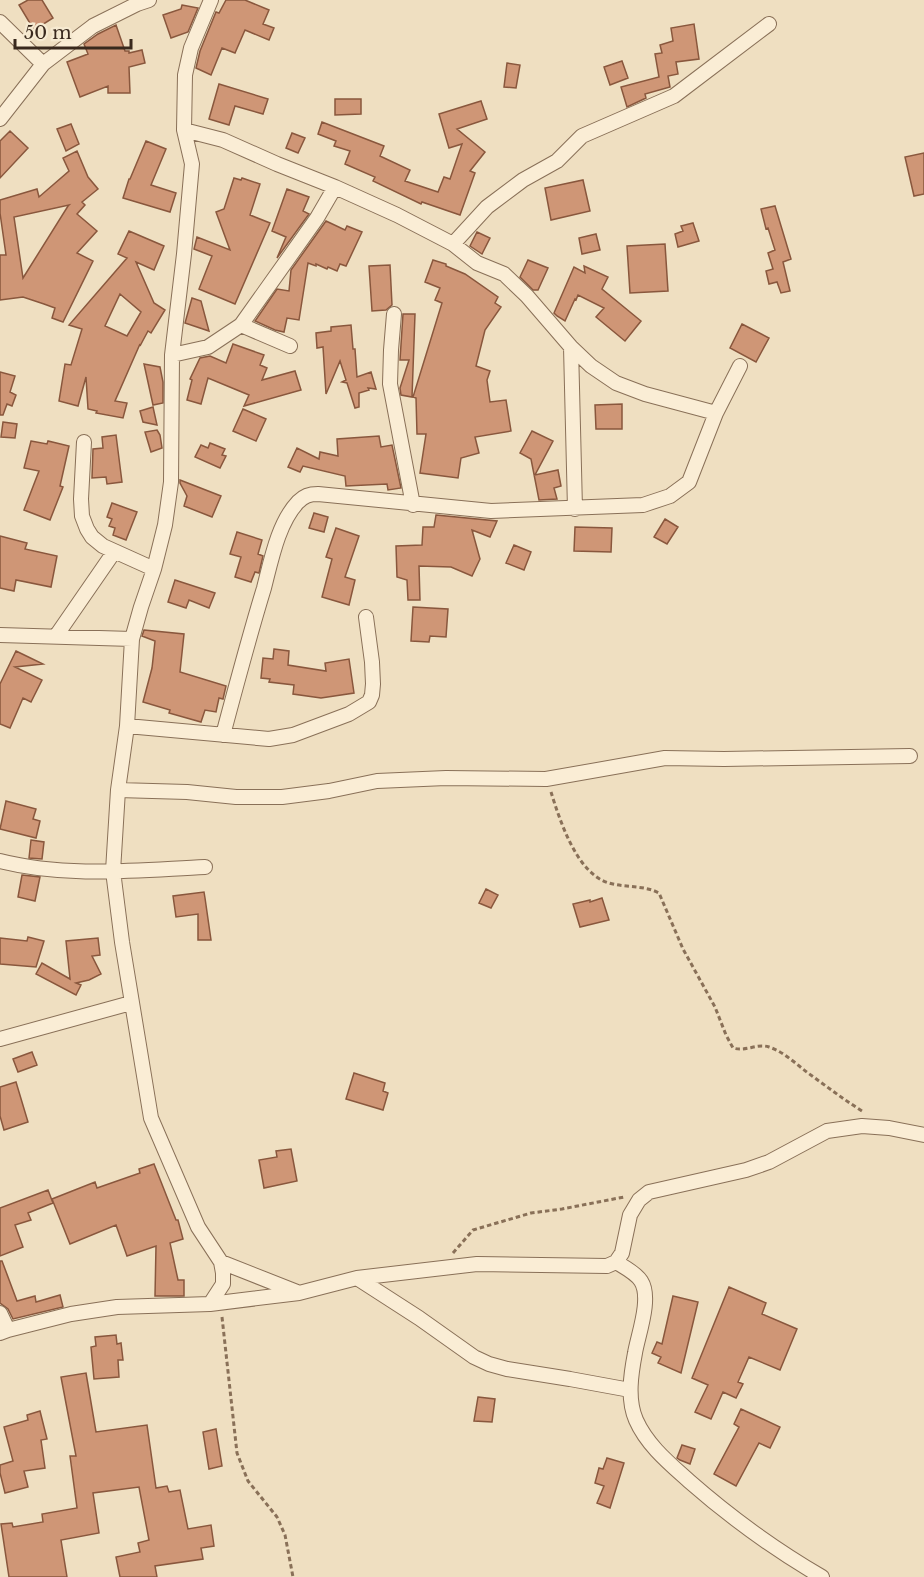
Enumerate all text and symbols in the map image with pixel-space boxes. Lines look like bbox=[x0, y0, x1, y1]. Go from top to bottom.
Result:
scale bar bbox=[15, 12, 130, 50]
text: 50 m bbox=[24, 22, 72, 44]

